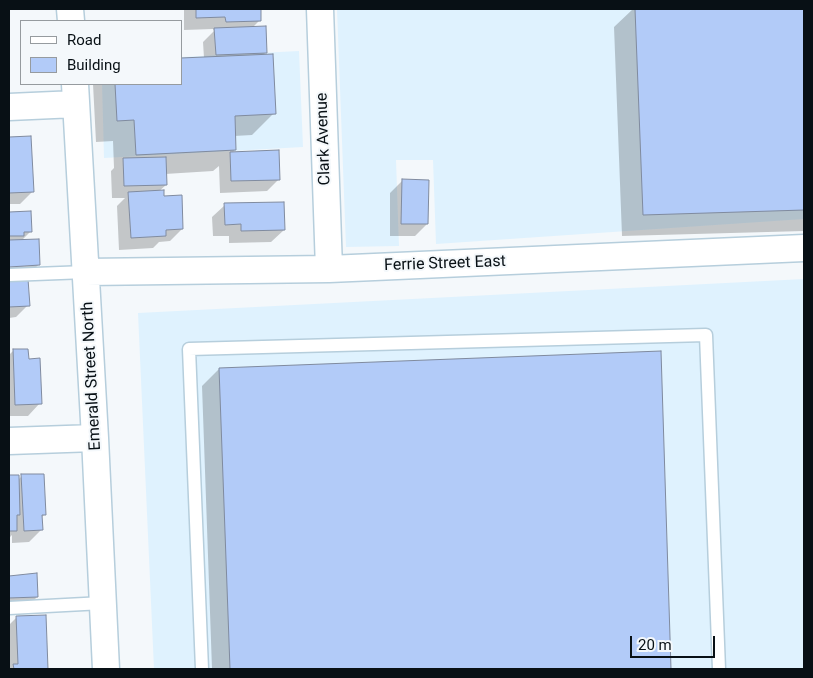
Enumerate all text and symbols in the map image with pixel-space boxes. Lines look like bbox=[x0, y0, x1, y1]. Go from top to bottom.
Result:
legend bbox=[20, 20, 182, 85]
text: Road bbox=[67, 31, 101, 49]
text: Building bbox=[67, 56, 121, 74]
street label: Clark Avenue bbox=[313, 92, 335, 186]
street label: Ferrie Street East bbox=[384, 252, 506, 276]
street label: Emerald Street North bbox=[79, 301, 105, 451]
scale bar bbox=[633, 626, 718, 658]
text: 20 m bbox=[638, 636, 672, 654]

